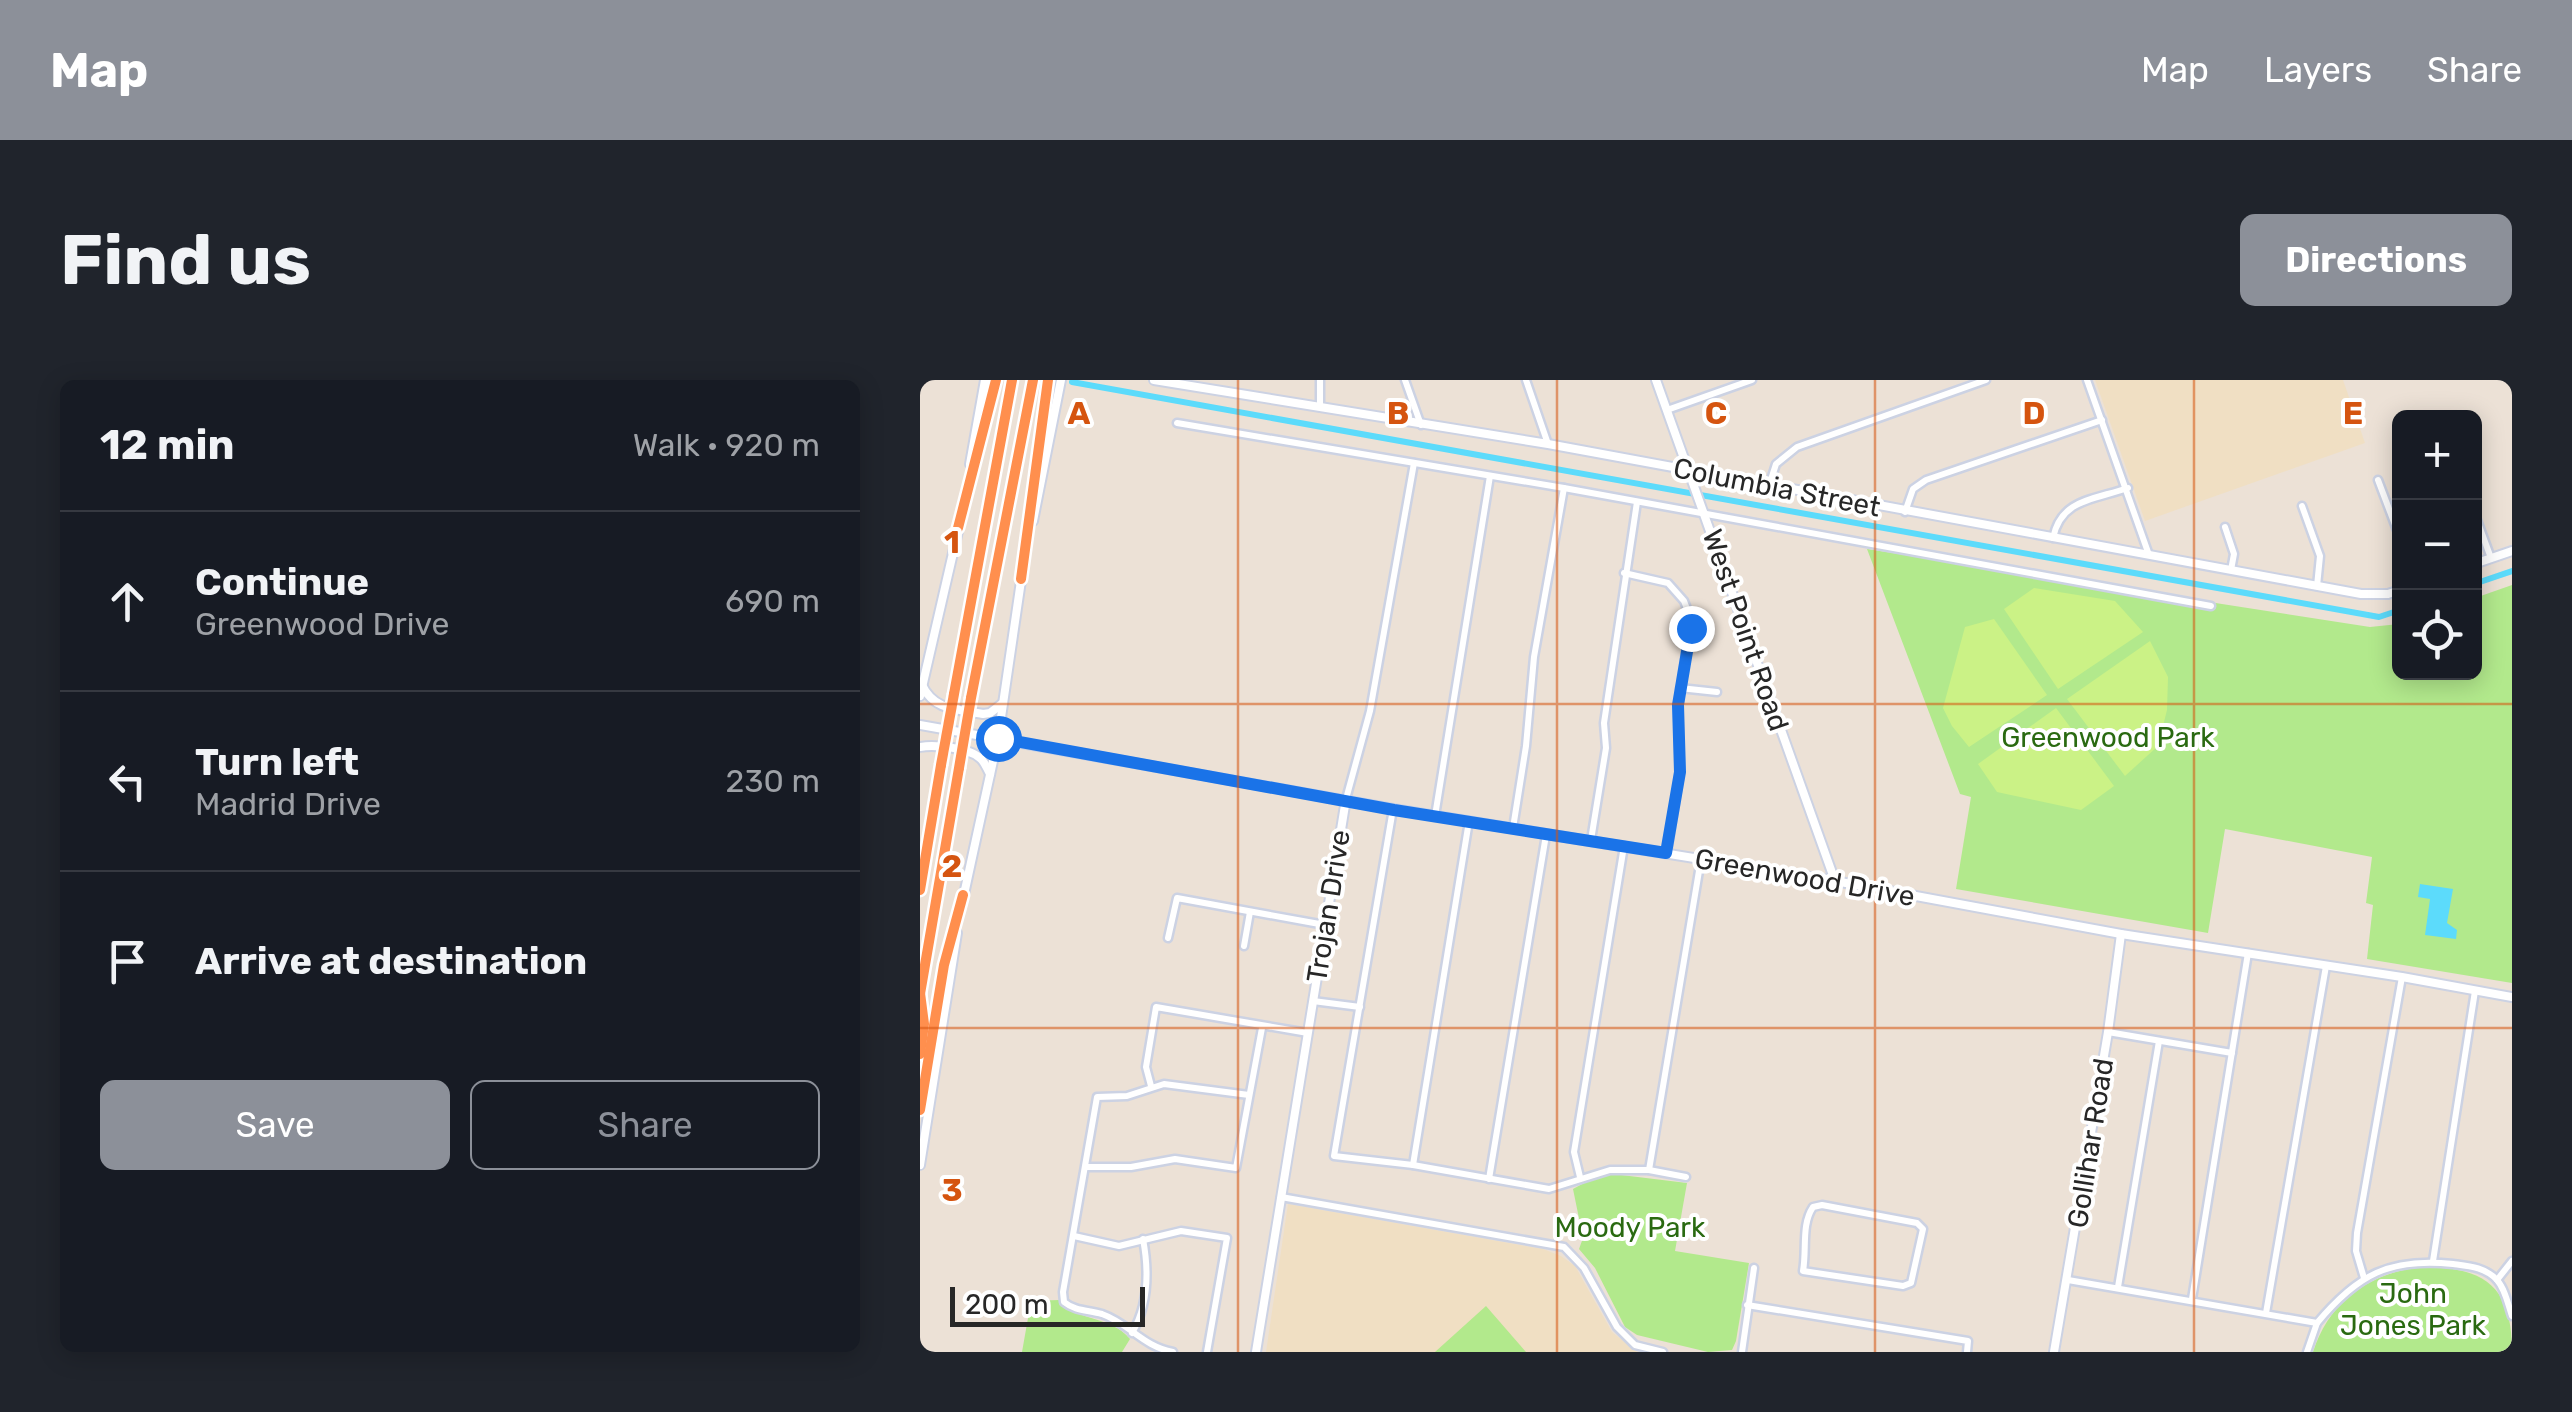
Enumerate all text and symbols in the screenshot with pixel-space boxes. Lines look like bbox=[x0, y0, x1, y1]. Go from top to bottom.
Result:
text: Map bbox=[50, 42, 148, 99]
text: Map bbox=[2141, 49, 2209, 91]
text: Layers bbox=[2264, 49, 2372, 91]
text: Share bbox=[2427, 49, 2522, 91]
button: Directions bbox=[2240, 214, 2512, 306]
text: Find us bbox=[60, 219, 311, 302]
text: A bbox=[1068, 394, 1091, 432]
text: B bbox=[1387, 394, 1409, 432]
text: C bbox=[1705, 394, 1727, 432]
text: D bbox=[2023, 394, 2045, 432]
text: E bbox=[2343, 394, 2363, 432]
map controls bbox=[2392, 410, 2482, 680]
button: + bbox=[2392, 410, 2482, 500]
text: 12 min bbox=[100, 420, 235, 470]
text: Walk · 920 m bbox=[633, 426, 820, 464]
street label: Columbia Street bbox=[1671, 451, 1883, 524]
button: − bbox=[2392, 500, 2482, 590]
text: 1 bbox=[944, 523, 960, 561]
street label: West Point Road bbox=[1696, 525, 1796, 735]
text: Continue bbox=[195, 559, 369, 605]
icon: ahead bbox=[100, 574, 155, 629]
text: 690 m bbox=[725, 582, 820, 620]
button: locate bbox=[2392, 590, 2482, 680]
text: Greenwood Drive bbox=[195, 605, 450, 643]
route end bbox=[1669, 606, 1715, 652]
route start bbox=[976, 716, 1022, 762]
park label: Greenwood Park bbox=[2001, 721, 2215, 754]
text: Turn left bbox=[195, 739, 359, 785]
icon: left bbox=[100, 754, 155, 809]
text: 230 m bbox=[725, 762, 820, 800]
text: Madrid Drive bbox=[195, 785, 381, 823]
street label: Trojan Drive bbox=[1300, 827, 1357, 985]
street label: Greenwood Drive bbox=[1692, 842, 1917, 913]
text: 2 bbox=[942, 847, 962, 885]
icon: arrive bbox=[100, 934, 155, 989]
text: Arrive at destination bbox=[195, 938, 587, 984]
street label: Gollihar Road bbox=[2061, 1056, 2120, 1230]
button: Save bbox=[100, 1080, 450, 1170]
button: Share bbox=[470, 1080, 820, 1170]
text: 3 bbox=[941, 1171, 963, 1209]
park label: Moody Park bbox=[1555, 1211, 1706, 1244]
park label: John Jones Park bbox=[2340, 1277, 2486, 1342]
scale bar bbox=[950, 1282, 1145, 1326]
text: 200 m bbox=[965, 1288, 1049, 1321]

